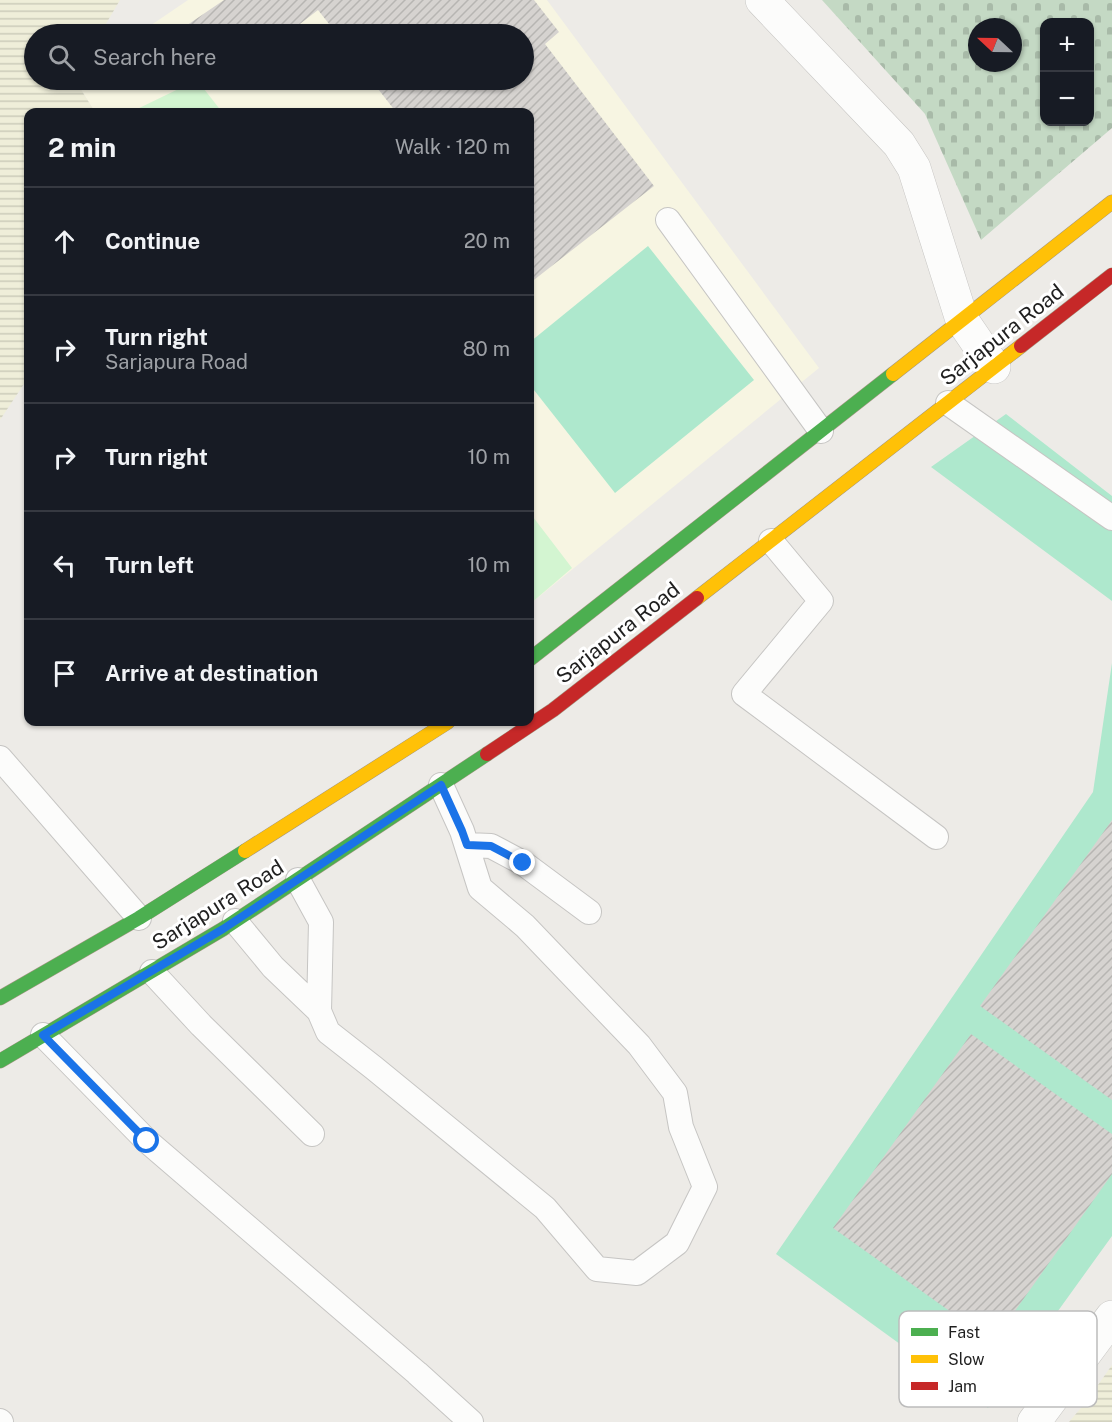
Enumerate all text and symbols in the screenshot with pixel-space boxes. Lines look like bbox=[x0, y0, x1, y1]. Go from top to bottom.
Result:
north arrow bbox=[968, 18, 1022, 72]
map controls bbox=[1040, 18, 1094, 126]
button: + bbox=[1040, 18, 1094, 72]
search box bbox=[24, 24, 534, 90]
icon: search bbox=[45, 41, 78, 74]
text: Search here bbox=[93, 44, 217, 70]
button: − bbox=[1040, 72, 1094, 126]
text: 2 min bbox=[48, 132, 116, 163]
text: Walk · 120 m bbox=[395, 135, 510, 159]
icon: ahead bbox=[48, 225, 81, 258]
text: Continue bbox=[105, 228, 200, 254]
text: 20 m bbox=[464, 229, 510, 253]
street label: Sarjapura Road bbox=[935, 279, 1069, 391]
text: Turn right bbox=[105, 324, 208, 350]
icon: right bbox=[48, 333, 81, 366]
text: 80 m bbox=[463, 337, 510, 361]
text: Sarjapura Road bbox=[105, 350, 248, 374]
icon: right bbox=[48, 441, 81, 474]
text: Turn right bbox=[105, 444, 208, 470]
text: 10 m bbox=[467, 445, 510, 469]
icon: left bbox=[48, 549, 81, 582]
text: Turn left bbox=[105, 552, 194, 578]
text: 10 m bbox=[467, 553, 510, 577]
street label: Sarjapura Road bbox=[551, 577, 685, 689]
icon: arrive bbox=[48, 657, 81, 690]
text: Arrive at destination bbox=[105, 660, 318, 686]
route end bbox=[509, 849, 535, 875]
street label: Sarjapura Road bbox=[147, 854, 288, 955]
route start bbox=[133, 1127, 159, 1153]
legend bbox=[899, 1311, 1097, 1407]
text: Fast bbox=[948, 1323, 980, 1342]
text: Slow bbox=[948, 1350, 985, 1369]
text: Jam bbox=[948, 1377, 977, 1396]

